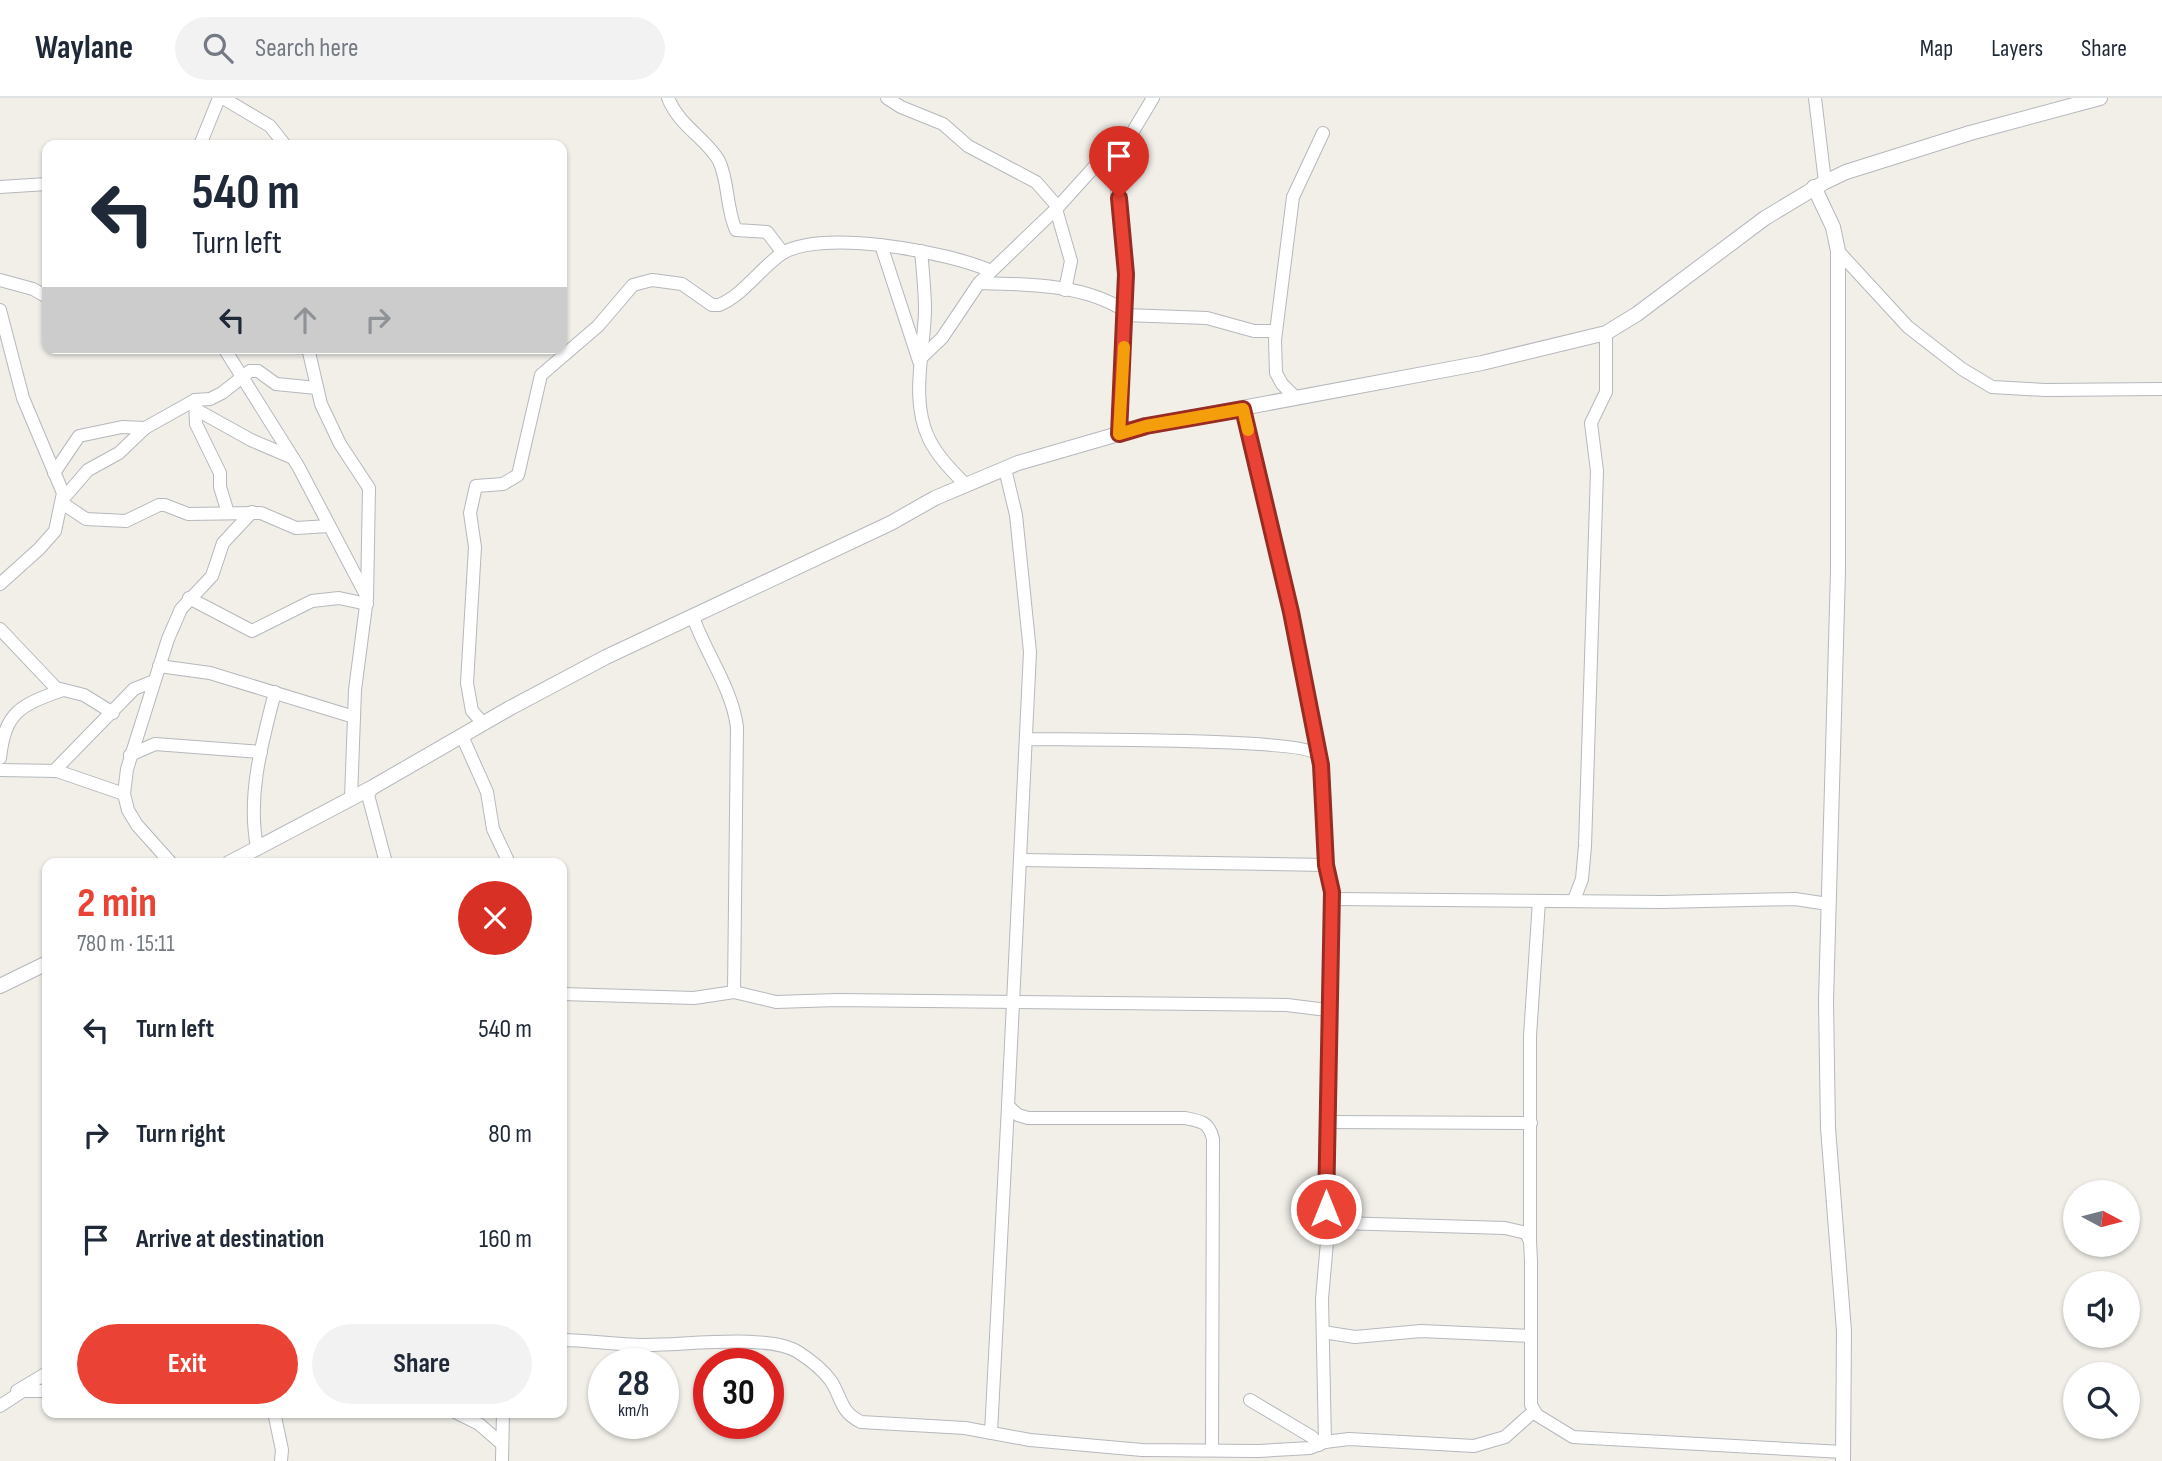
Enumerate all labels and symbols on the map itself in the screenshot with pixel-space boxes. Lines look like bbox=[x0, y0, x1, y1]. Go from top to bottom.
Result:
pin bbox=[1089, 126, 1149, 198]
position arrow bbox=[1289, 1172, 1363, 1246]
north arrow bbox=[2063, 1180, 2140, 1256]
speed limit sign: 30 bbox=[693, 1348, 784, 1439]

